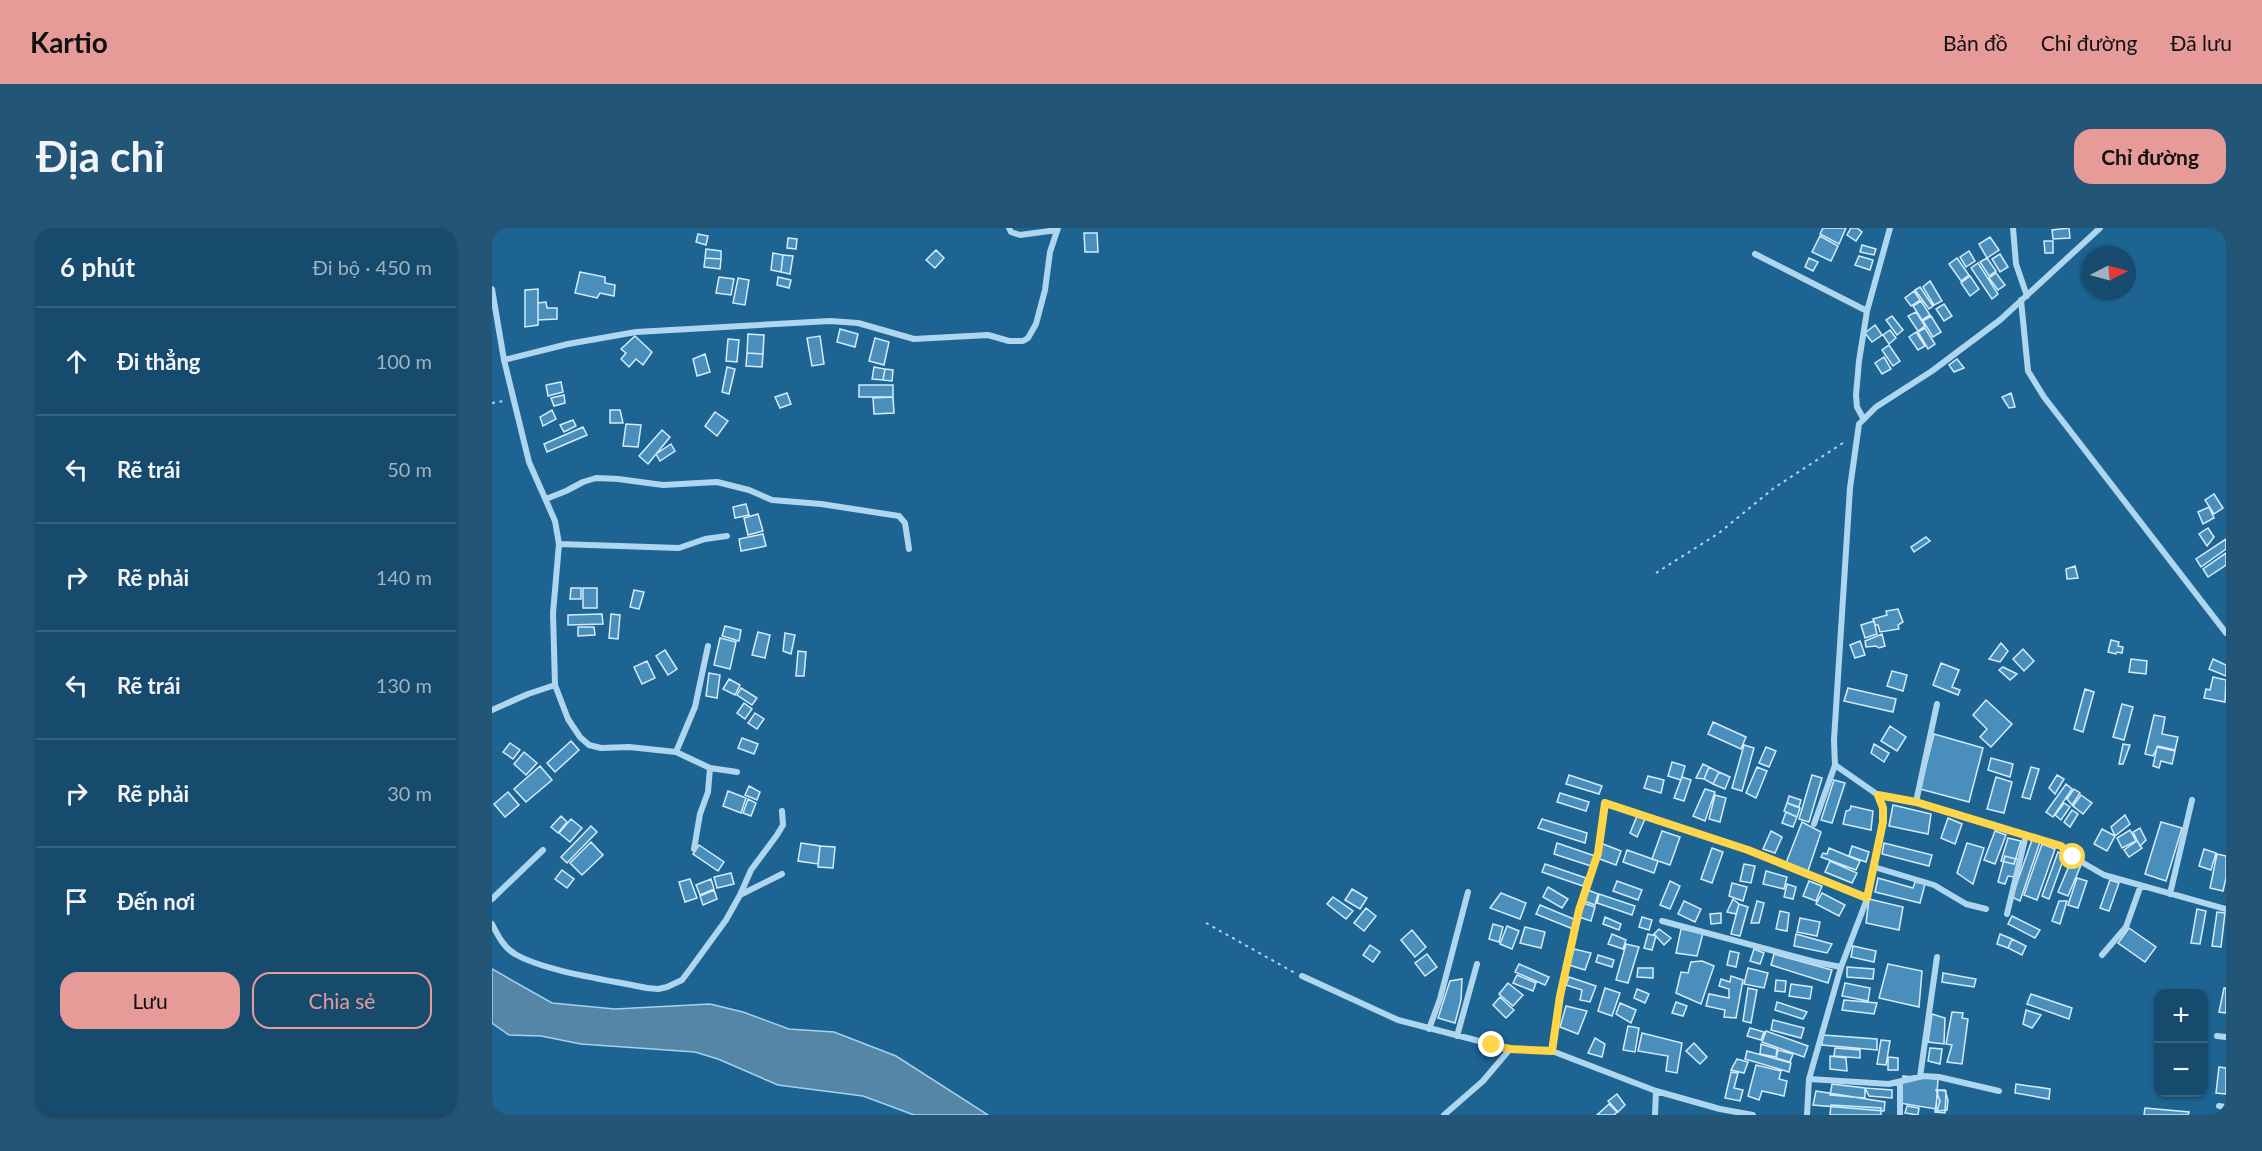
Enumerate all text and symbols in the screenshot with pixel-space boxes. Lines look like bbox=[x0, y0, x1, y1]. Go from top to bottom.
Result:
text: Kartio bbox=[30, 25, 108, 59]
text: Bản đồ bbox=[1943, 30, 2008, 55]
text: Chỉ đường bbox=[2041, 30, 2137, 55]
text: Đã lưu bbox=[2170, 30, 2232, 55]
button: Chỉ đường bbox=[2074, 129, 2226, 184]
text: Địa chỉ bbox=[36, 131, 165, 181]
north arrow bbox=[2082, 246, 2136, 300]
text: 6 phút bbox=[60, 251, 135, 283]
text: Đi bộ · 450 m bbox=[313, 255, 432, 279]
icon: ahead bbox=[60, 345, 93, 378]
text: Đi thẳng bbox=[117, 348, 200, 375]
text: 100 m bbox=[376, 349, 432, 373]
icon: left bbox=[60, 453, 93, 486]
text: Rẽ trái bbox=[117, 456, 181, 483]
text: 50 m bbox=[387, 457, 432, 481]
icon: right bbox=[60, 561, 93, 594]
text: Rẽ phải bbox=[117, 564, 189, 591]
text: 140 m bbox=[376, 565, 432, 589]
icon: left bbox=[60, 669, 93, 702]
text: Rẽ trái bbox=[117, 672, 181, 699]
text: 130 m bbox=[376, 673, 432, 697]
icon: right bbox=[60, 777, 93, 810]
text: Rẽ phải bbox=[117, 780, 189, 807]
text: 30 m bbox=[387, 781, 432, 805]
route start bbox=[2059, 843, 2085, 869]
icon: arrive bbox=[60, 885, 93, 918]
text: Đến nơi bbox=[117, 888, 195, 915]
button: Lưu bbox=[60, 972, 240, 1029]
button: Chia sẻ bbox=[252, 972, 432, 1029]
map controls bbox=[2154, 989, 2208, 1097]
button: + bbox=[2154, 989, 2208, 1043]
route end bbox=[1478, 1031, 1504, 1057]
button: − bbox=[2154, 1043, 2208, 1097]

